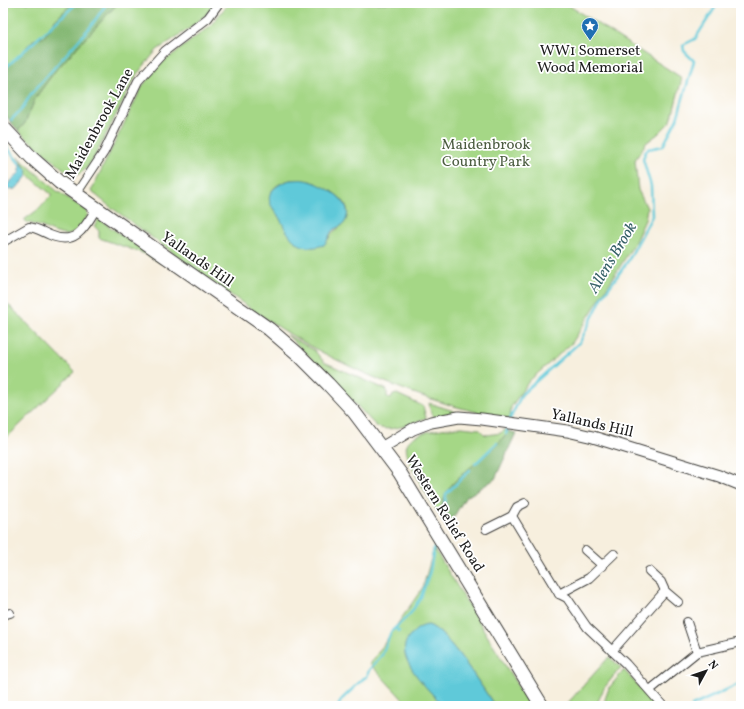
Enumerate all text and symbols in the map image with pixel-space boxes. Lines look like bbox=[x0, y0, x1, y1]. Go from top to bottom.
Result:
place icon: WW1 Somerset Wood Memorial bbox=[580, 16, 600, 41]
place label: WW1 Somerset Wood Memorial bbox=[537, 41, 643, 79]
street label: Maidenbrook Lane bbox=[61, 65, 139, 183]
park label: Maidenbrook Country Park bbox=[442, 135, 530, 173]
water label: Allen's Brook bbox=[583, 218, 643, 299]
street label: Yallands Hill bbox=[157, 227, 237, 293]
street label: Yallands Hill bbox=[549, 404, 635, 444]
street label: Western Relief Road bbox=[399, 451, 489, 577]
north arrow bbox=[686, 651, 726, 691]
text: N bbox=[704, 658, 721, 673]

